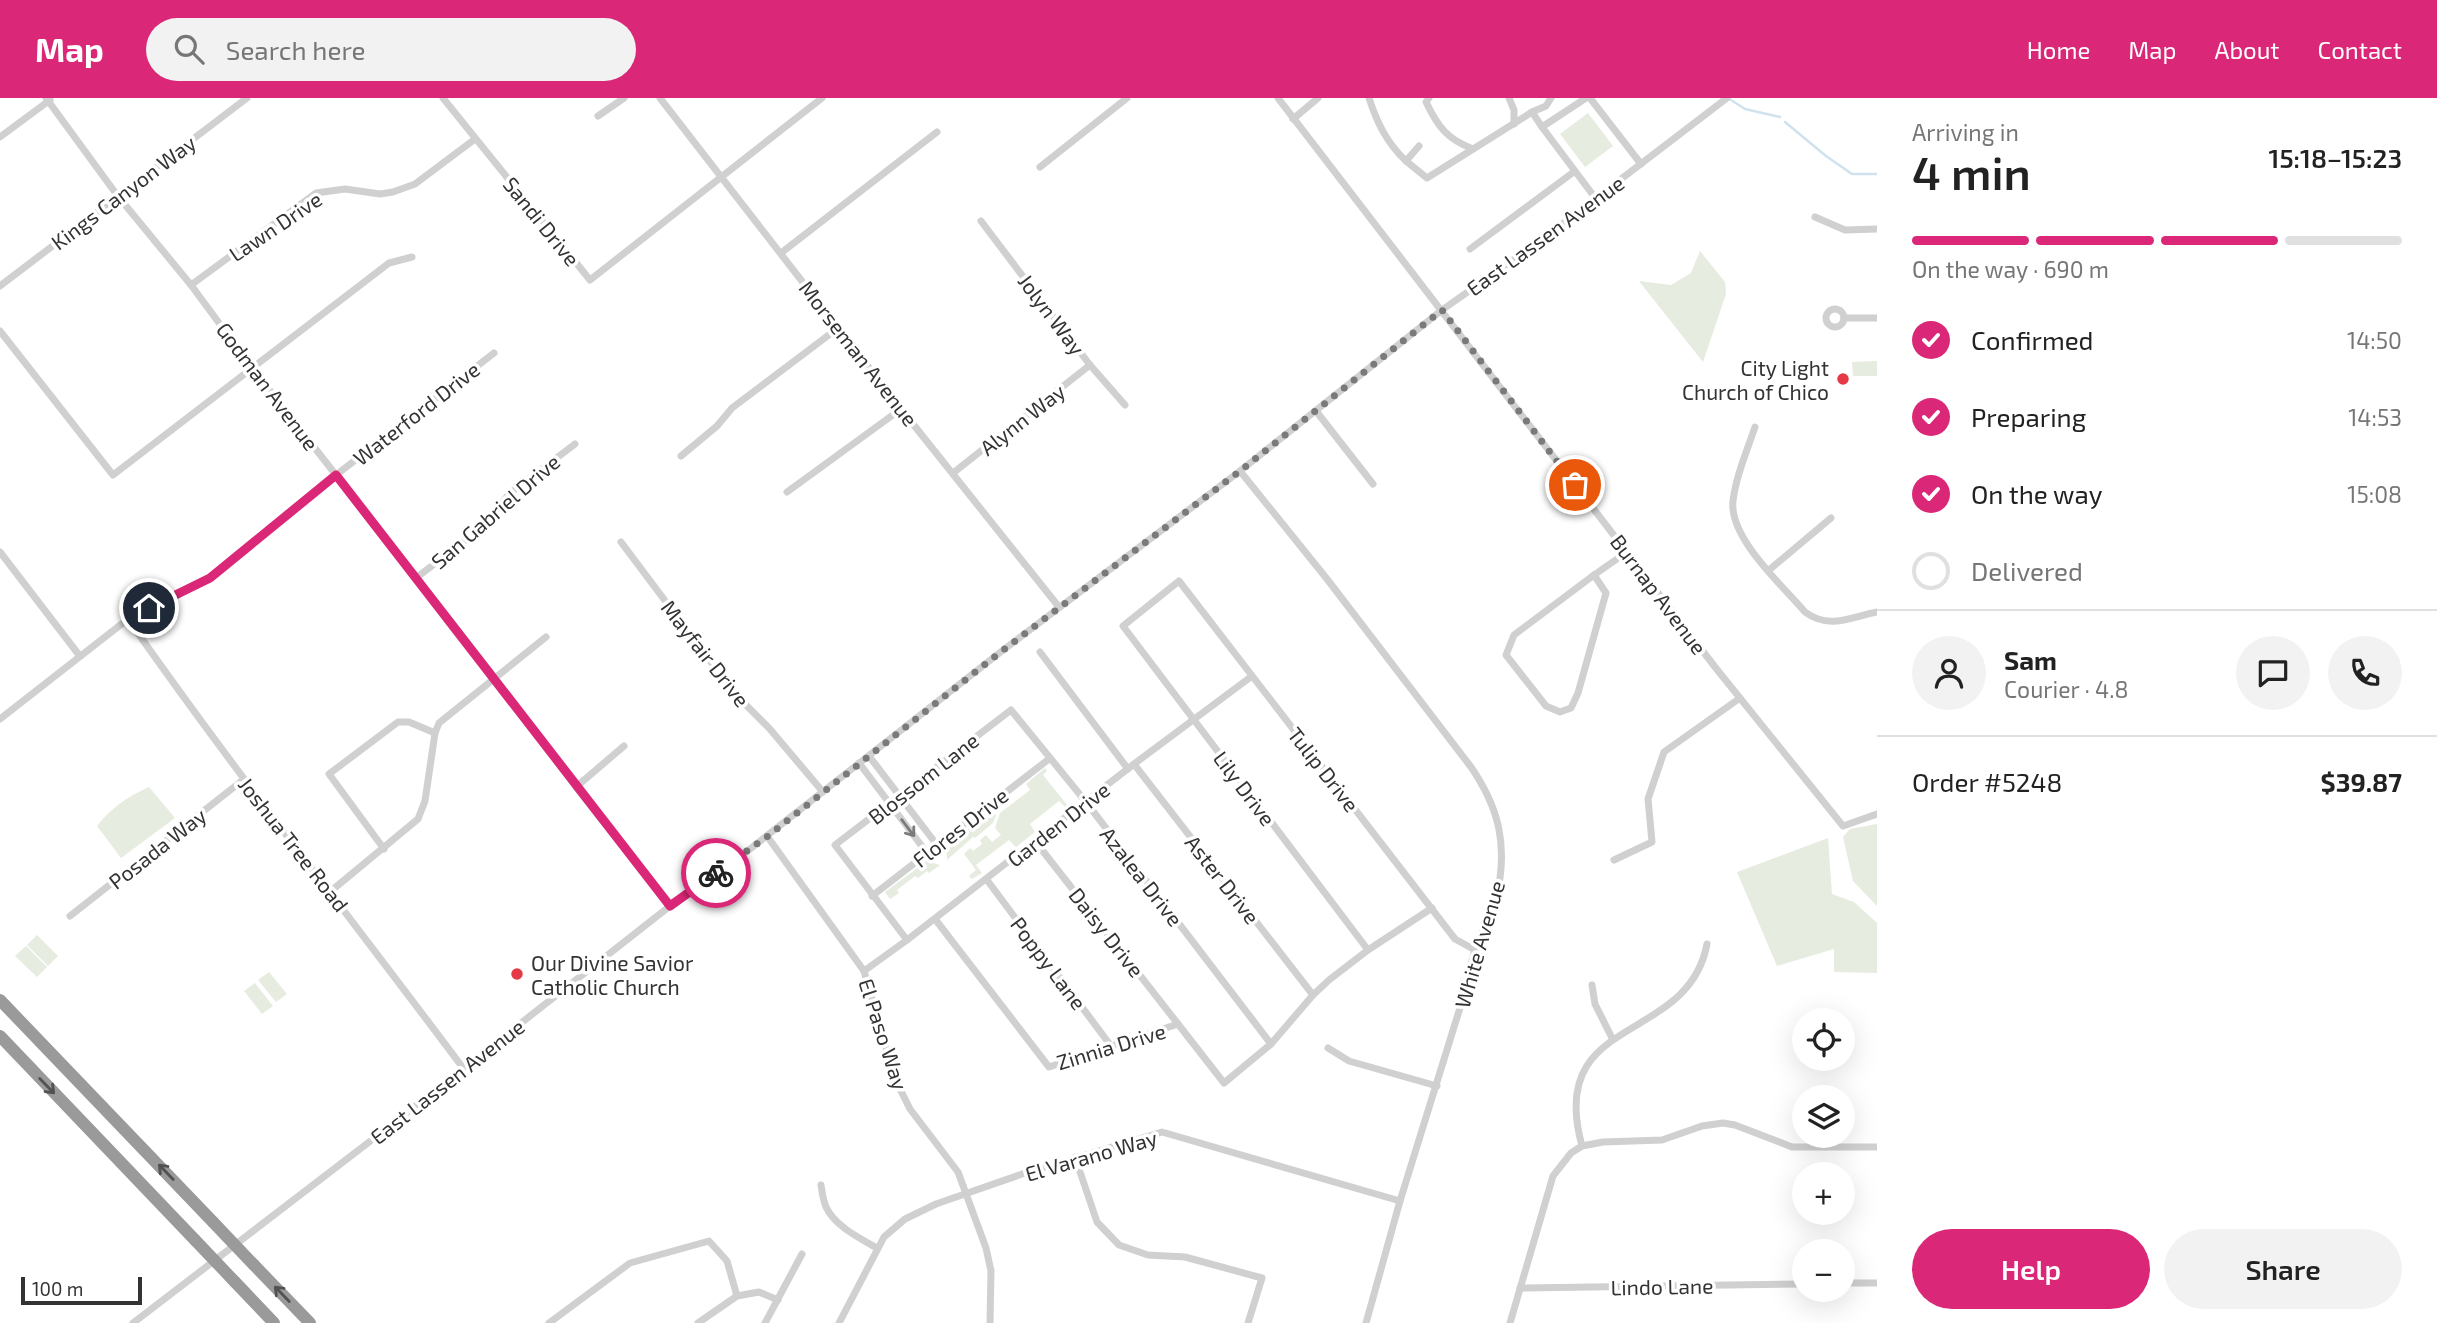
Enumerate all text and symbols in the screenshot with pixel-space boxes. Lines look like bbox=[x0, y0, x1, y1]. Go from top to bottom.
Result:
search box bbox=[146, 18, 636, 81]
text: Map bbox=[35, 29, 104, 69]
icon: search bbox=[170, 30, 208, 68]
text: Search here bbox=[226, 34, 365, 65]
text: Home bbox=[2027, 35, 2090, 64]
text: Map bbox=[2128, 35, 2176, 64]
text: About bbox=[2214, 35, 2280, 64]
text: Contact bbox=[2318, 35, 2402, 64]
text: Arriving in bbox=[1912, 118, 2019, 146]
street label: Kings Canyon Way bbox=[46, 130, 200, 254]
text: 15:18–15:23 bbox=[2269, 142, 2402, 173]
text: 4 min bbox=[1912, 144, 2031, 199]
street label: East Lassen Avenue bbox=[1461, 170, 1629, 300]
street label: Sandi Drive bbox=[499, 171, 585, 271]
street label: Lawn Drive bbox=[224, 186, 326, 266]
text: On the way · 690 m bbox=[1912, 255, 2109, 283]
street label: Jolyn Way bbox=[1013, 269, 1091, 359]
street label: Morseman Avenue bbox=[795, 275, 923, 431]
street label: Godman Avenue bbox=[212, 317, 324, 455]
icon: check bbox=[1912, 321, 1950, 359]
text: Confirmed bbox=[1971, 324, 2094, 355]
text: 14:50 bbox=[2347, 326, 2402, 354]
place label: City Light Church of Chico bbox=[1682, 355, 1829, 404]
street label: Waterford Drive bbox=[348, 356, 484, 470]
marker: City Light Church of Chico bbox=[1835, 371, 1851, 387]
street label: Alynn Way bbox=[974, 378, 1070, 460]
icon: check bbox=[1912, 398, 1950, 436]
text: Preparing bbox=[1971, 401, 2086, 432]
text: 14:53 bbox=[2348, 403, 2402, 431]
street label: San Gabriel Drive bbox=[426, 448, 564, 574]
pin bbox=[1545, 455, 1605, 515]
icon: bag bbox=[1556, 466, 1594, 504]
icon: check bbox=[1912, 475, 1950, 513]
text: On the way bbox=[1971, 478, 2102, 509]
text: 15:08 bbox=[2347, 480, 2402, 508]
street label: Burnap Avenue bbox=[1606, 529, 1712, 659]
text: Delivered bbox=[1971, 555, 2083, 586]
pin bbox=[119, 578, 179, 638]
icon: home bbox=[130, 589, 168, 627]
street label: Mayfair Drive bbox=[657, 595, 755, 711]
button: person bbox=[1912, 636, 1986, 710]
button: chat bbox=[2236, 636, 2310, 710]
button: phone bbox=[2328, 636, 2402, 710]
text: Sam bbox=[2004, 644, 2057, 675]
text: Courier · 4.8 bbox=[2004, 675, 2128, 703]
street label: Tulip Drive bbox=[1283, 722, 1365, 816]
street label: Blossom Lane bbox=[863, 727, 983, 829]
street label: Lily Drive bbox=[1209, 746, 1281, 830]
text: Order #5248 bbox=[1912, 766, 2062, 797]
text: $39.87 bbox=[2321, 766, 2402, 797]
street label: Joshua Tree Road bbox=[234, 772, 354, 916]
street label: Garden Drive bbox=[1002, 776, 1114, 872]
street label: Flores Drive bbox=[907, 782, 1013, 872]
street label: Posada Way bbox=[103, 802, 211, 894]
one-way arrow bbox=[900, 818, 915, 837]
street label: Azalea Drive bbox=[1096, 821, 1188, 931]
street label: Aster Drive bbox=[1181, 830, 1265, 928]
courier bbox=[681, 838, 751, 908]
icon: bike bbox=[697, 854, 735, 892]
street label: White Avenue bbox=[1449, 878, 1509, 1010]
street label: Daisy Drive bbox=[1064, 882, 1150, 982]
street label: Poppy Lane bbox=[1006, 912, 1092, 1014]
place label: Our Divine Savior Catholic Church bbox=[531, 950, 694, 999]
marker: Our Divine Savior Catholic Church bbox=[509, 966, 525, 982]
street label: El Paso Way bbox=[854, 975, 914, 1093]
map controls bbox=[1792, 1008, 1855, 1302]
button: locate bbox=[1792, 1008, 1855, 1071]
street label: East Lassen Avenue bbox=[365, 1013, 529, 1149]
street label: Zinnia Drive bbox=[1053, 1018, 1169, 1074]
one-way arrow bbox=[39, 1077, 56, 1094]
button: layers bbox=[1792, 1085, 1855, 1148]
street label: El Varano Way bbox=[1022, 1124, 1160, 1186]
button: + bbox=[1792, 1162, 1855, 1225]
one-way arrow bbox=[157, 1164, 174, 1181]
button: Help bbox=[1912, 1229, 2150, 1309]
button: Share bbox=[2164, 1229, 2402, 1309]
button: − bbox=[1792, 1239, 1855, 1302]
street label: Lindo Lane bbox=[1610, 1273, 1714, 1299]
scale bar bbox=[21, 1274, 142, 1306]
text: 100 m bbox=[32, 1277, 83, 1300]
one-way arrow bbox=[274, 1286, 291, 1303]

